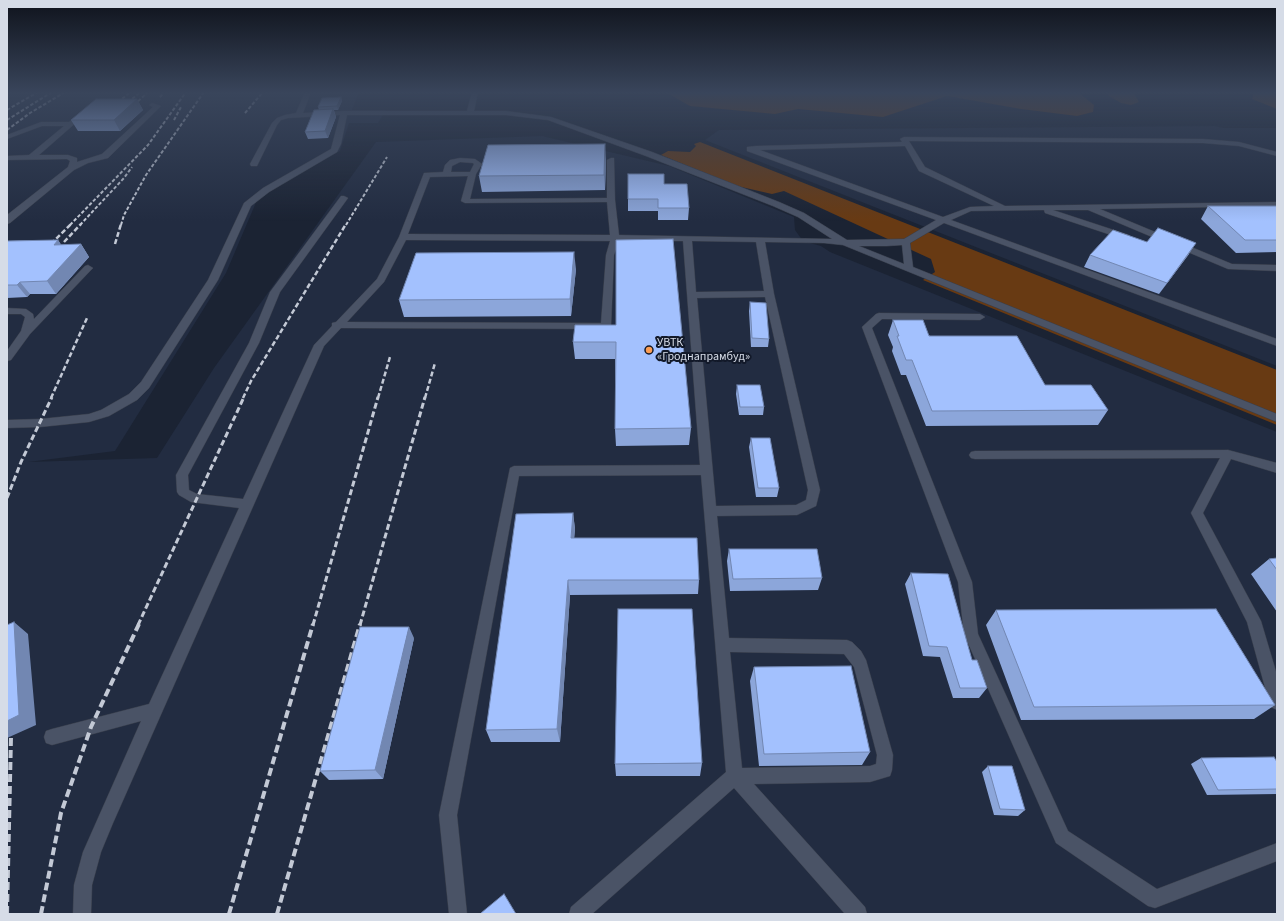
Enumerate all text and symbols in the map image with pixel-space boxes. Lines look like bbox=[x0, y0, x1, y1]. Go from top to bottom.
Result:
place label: УВТК «Гроднапрамбуд» bbox=[657, 336, 750, 364]
marker: УВТК «Гроднапрамбуд» bbox=[644, 345, 654, 355]

